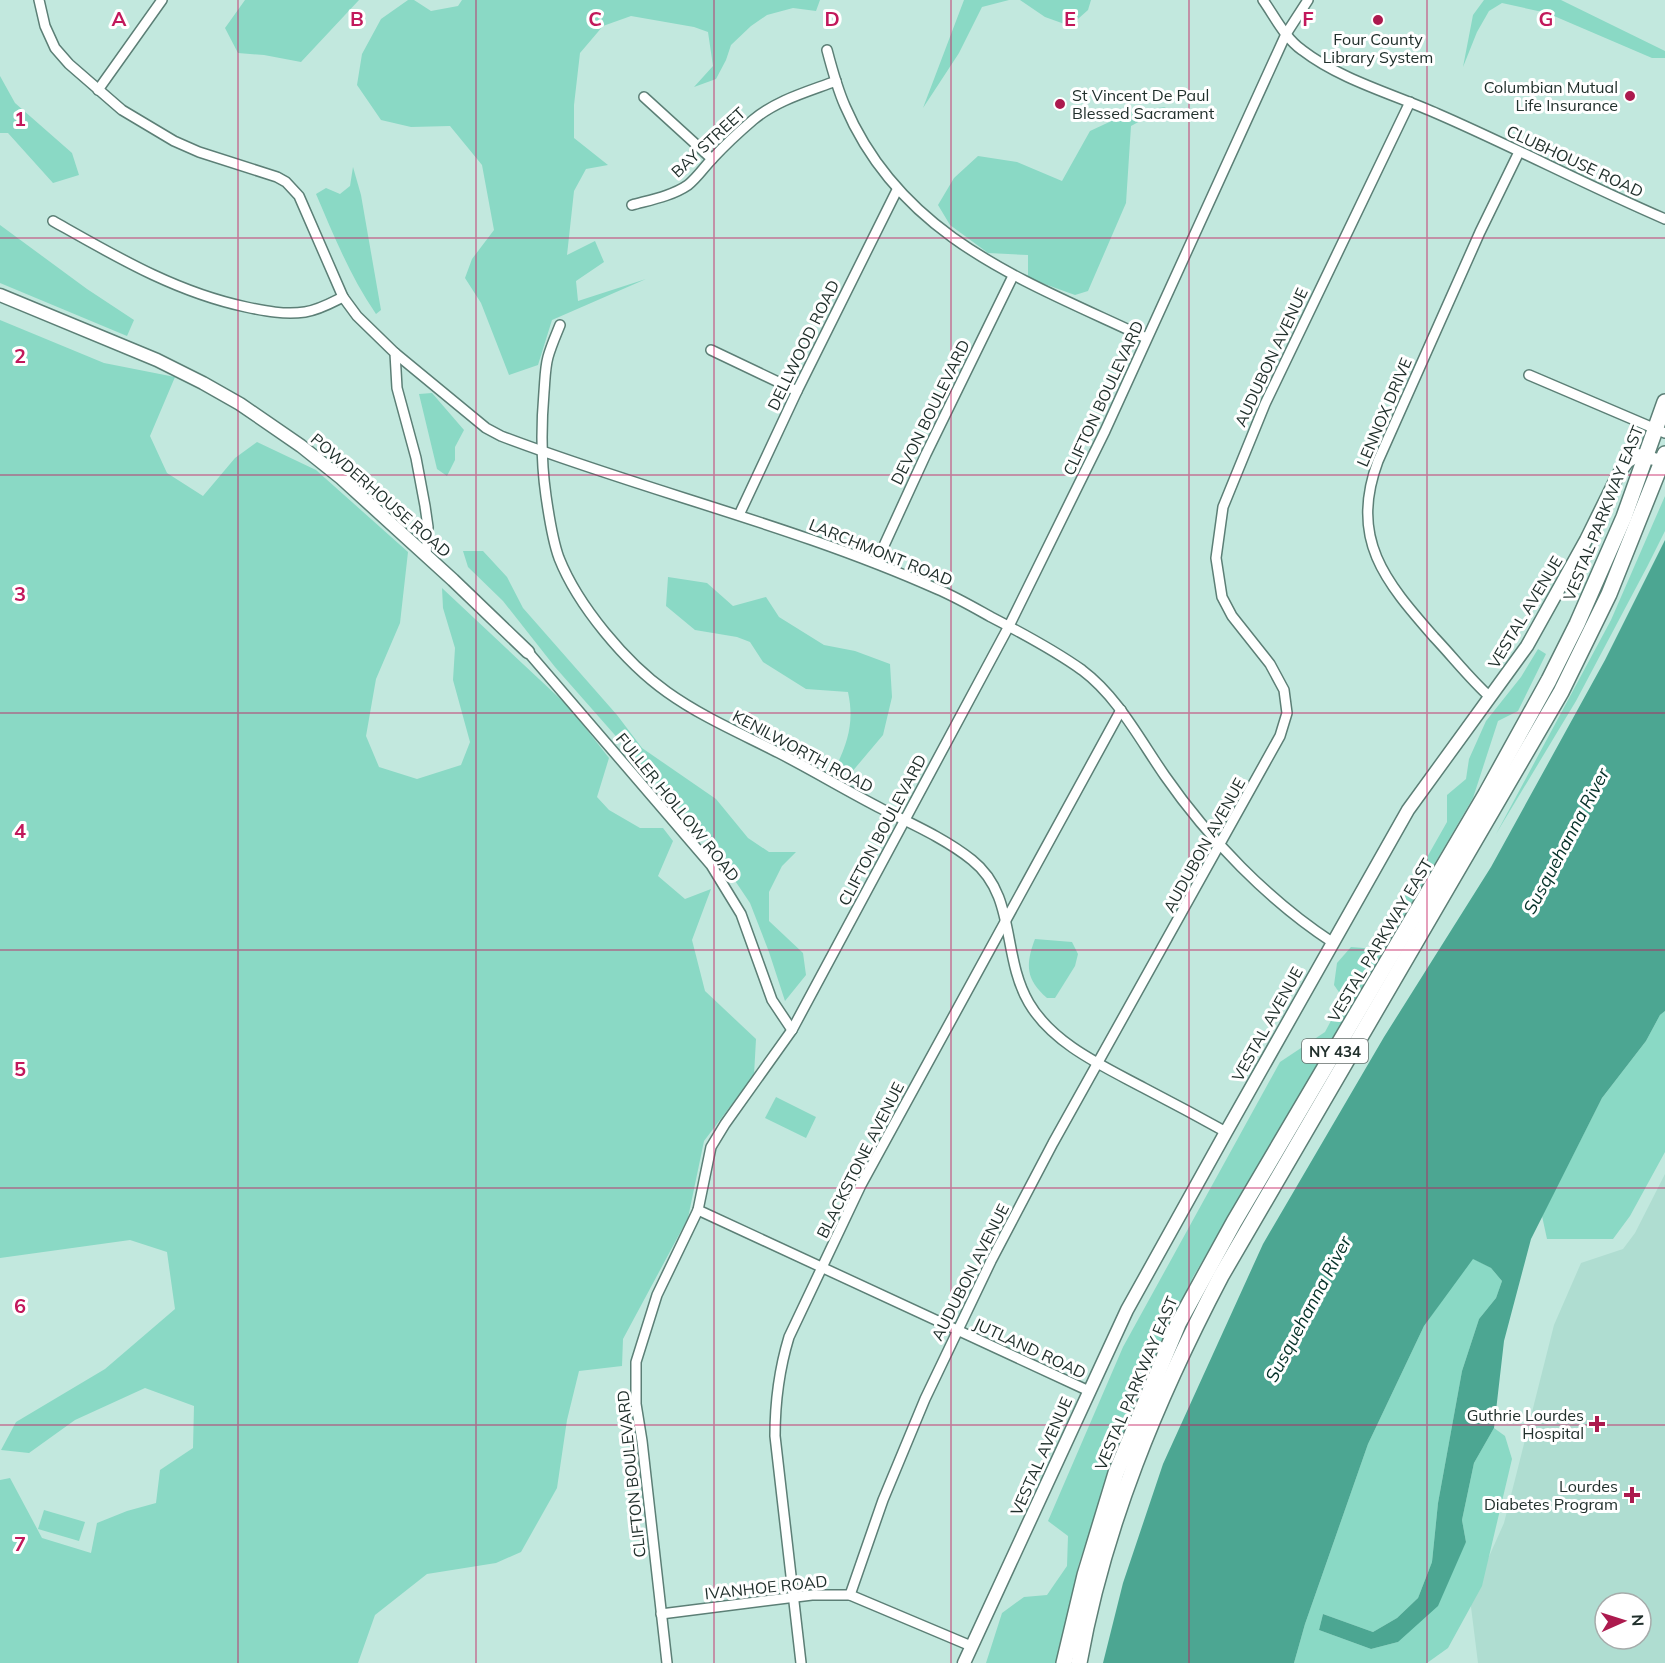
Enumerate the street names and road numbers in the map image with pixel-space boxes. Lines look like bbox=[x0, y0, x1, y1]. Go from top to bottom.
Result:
street label: BAY STREET bbox=[667, 102, 749, 181]
street label: CLUBHOUSE ROAD bbox=[1503, 121, 1647, 201]
street label: DELLWOOD ROAD bbox=[763, 277, 843, 413]
street label: AUDUBON AVENUE bbox=[1230, 284, 1312, 430]
street label: CLIFTON BOULEVARD bbox=[1058, 318, 1148, 478]
street label: DEVON BOULEVARD bbox=[886, 336, 974, 488]
street label: LENNOX DRIVE bbox=[1352, 355, 1416, 469]
street label: VESTAL PARKWAY EAST bbox=[1559, 422, 1647, 603]
street label: POWDERHOUSE ROAD bbox=[307, 429, 455, 561]
street label: LARCHMONT ROAD bbox=[806, 514, 956, 590]
street label: VESTAL AVENUE bbox=[1484, 552, 1566, 672]
street label: KENILWORTH ROAD bbox=[729, 705, 877, 797]
street label: FULLER HOLLOW ROAD bbox=[612, 729, 744, 885]
street label: CLIFTON BOULEVARD bbox=[834, 751, 930, 909]
street label: AUDUBON AVENUE bbox=[1159, 774, 1249, 916]
street label: VESTAL PARKWAY EAST bbox=[1323, 854, 1437, 1025]
street label: VESTAL AVENUE bbox=[1227, 963, 1307, 1085]
road number: NY 434 bbox=[1302, 1039, 1368, 1063]
street label: BLACKSTONE AVENUE bbox=[812, 1079, 908, 1241]
street label: AUDUBON AVENUE bbox=[927, 1200, 1013, 1344]
street label: VESTAL PARKWAY EAST bbox=[1090, 1293, 1182, 1473]
street label: JUTLAND ROAD bbox=[971, 1313, 1089, 1383]
street label: CLIFTON BOULEVARD bbox=[612, 1389, 650, 1559]
street label: VESTAL AVENUE bbox=[1006, 1394, 1076, 1518]
street label: IVANHOE ROAD bbox=[704, 1571, 828, 1603]

